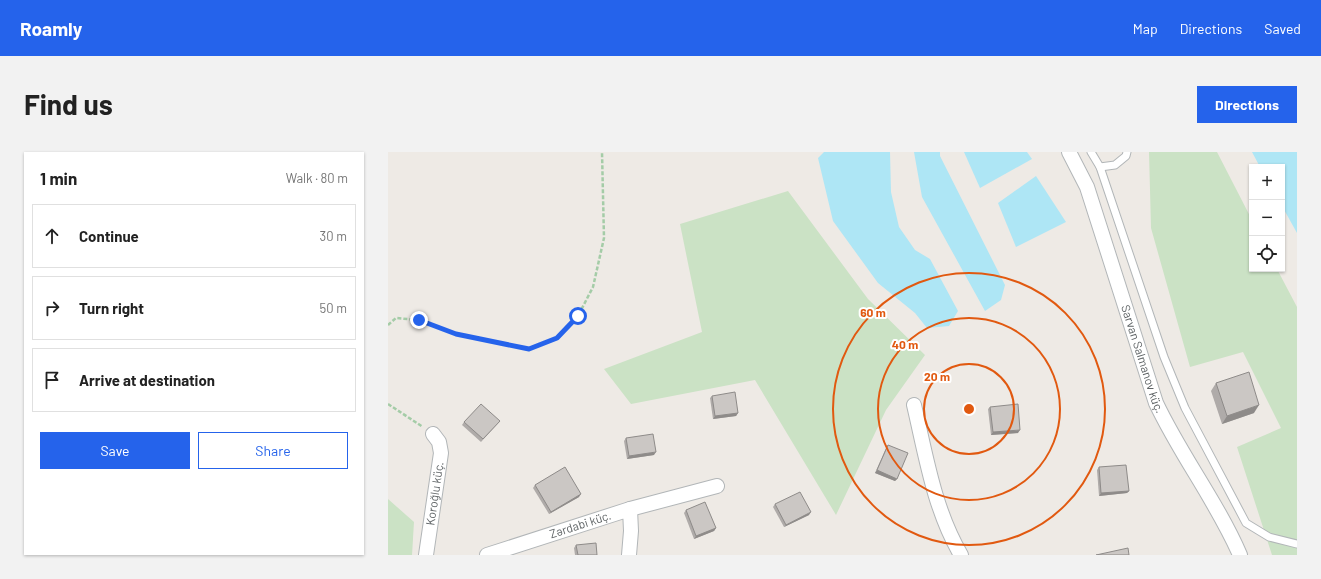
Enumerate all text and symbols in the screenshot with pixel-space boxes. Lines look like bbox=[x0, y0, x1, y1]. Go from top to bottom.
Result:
text: Roamly bbox=[20, 17, 82, 40]
text: Map bbox=[1133, 20, 1158, 37]
text: Directions bbox=[1180, 20, 1242, 37]
text: Saved bbox=[1264, 20, 1301, 37]
button: Directions bbox=[1197, 86, 1297, 123]
text: Find us bbox=[24, 87, 113, 121]
map controls bbox=[1249, 164, 1285, 272]
button: + bbox=[1249, 164, 1285, 200]
text: 1 min bbox=[40, 168, 77, 188]
text: Walk · 80 m bbox=[286, 170, 348, 186]
button: − bbox=[1249, 200, 1285, 236]
icon: ahead bbox=[41, 225, 63, 247]
text: Continue bbox=[79, 227, 139, 245]
text: 30 m bbox=[320, 228, 347, 244]
button: locate bbox=[1249, 236, 1285, 272]
icon: right bbox=[41, 297, 63, 319]
text: Turn right bbox=[79, 299, 144, 317]
text: 50 m bbox=[320, 300, 347, 316]
street label: Sarvan Salmanov küç. bbox=[1119, 303, 1168, 415]
text: 60 m bbox=[860, 305, 886, 319]
route start bbox=[569, 307, 587, 325]
route end bbox=[410, 311, 428, 329]
text: 40 m bbox=[892, 337, 918, 351]
icon: arrive bbox=[41, 369, 63, 391]
text: 20 m bbox=[924, 369, 950, 383]
text: Arrive at destination bbox=[79, 371, 215, 389]
centre of rings bbox=[962, 402, 976, 416]
button: Save bbox=[40, 432, 190, 469]
button: Share bbox=[198, 432, 348, 469]
street label: Koroğlu küç. bbox=[422, 461, 446, 526]
street label: Zərdabi küç. bbox=[547, 508, 612, 540]

